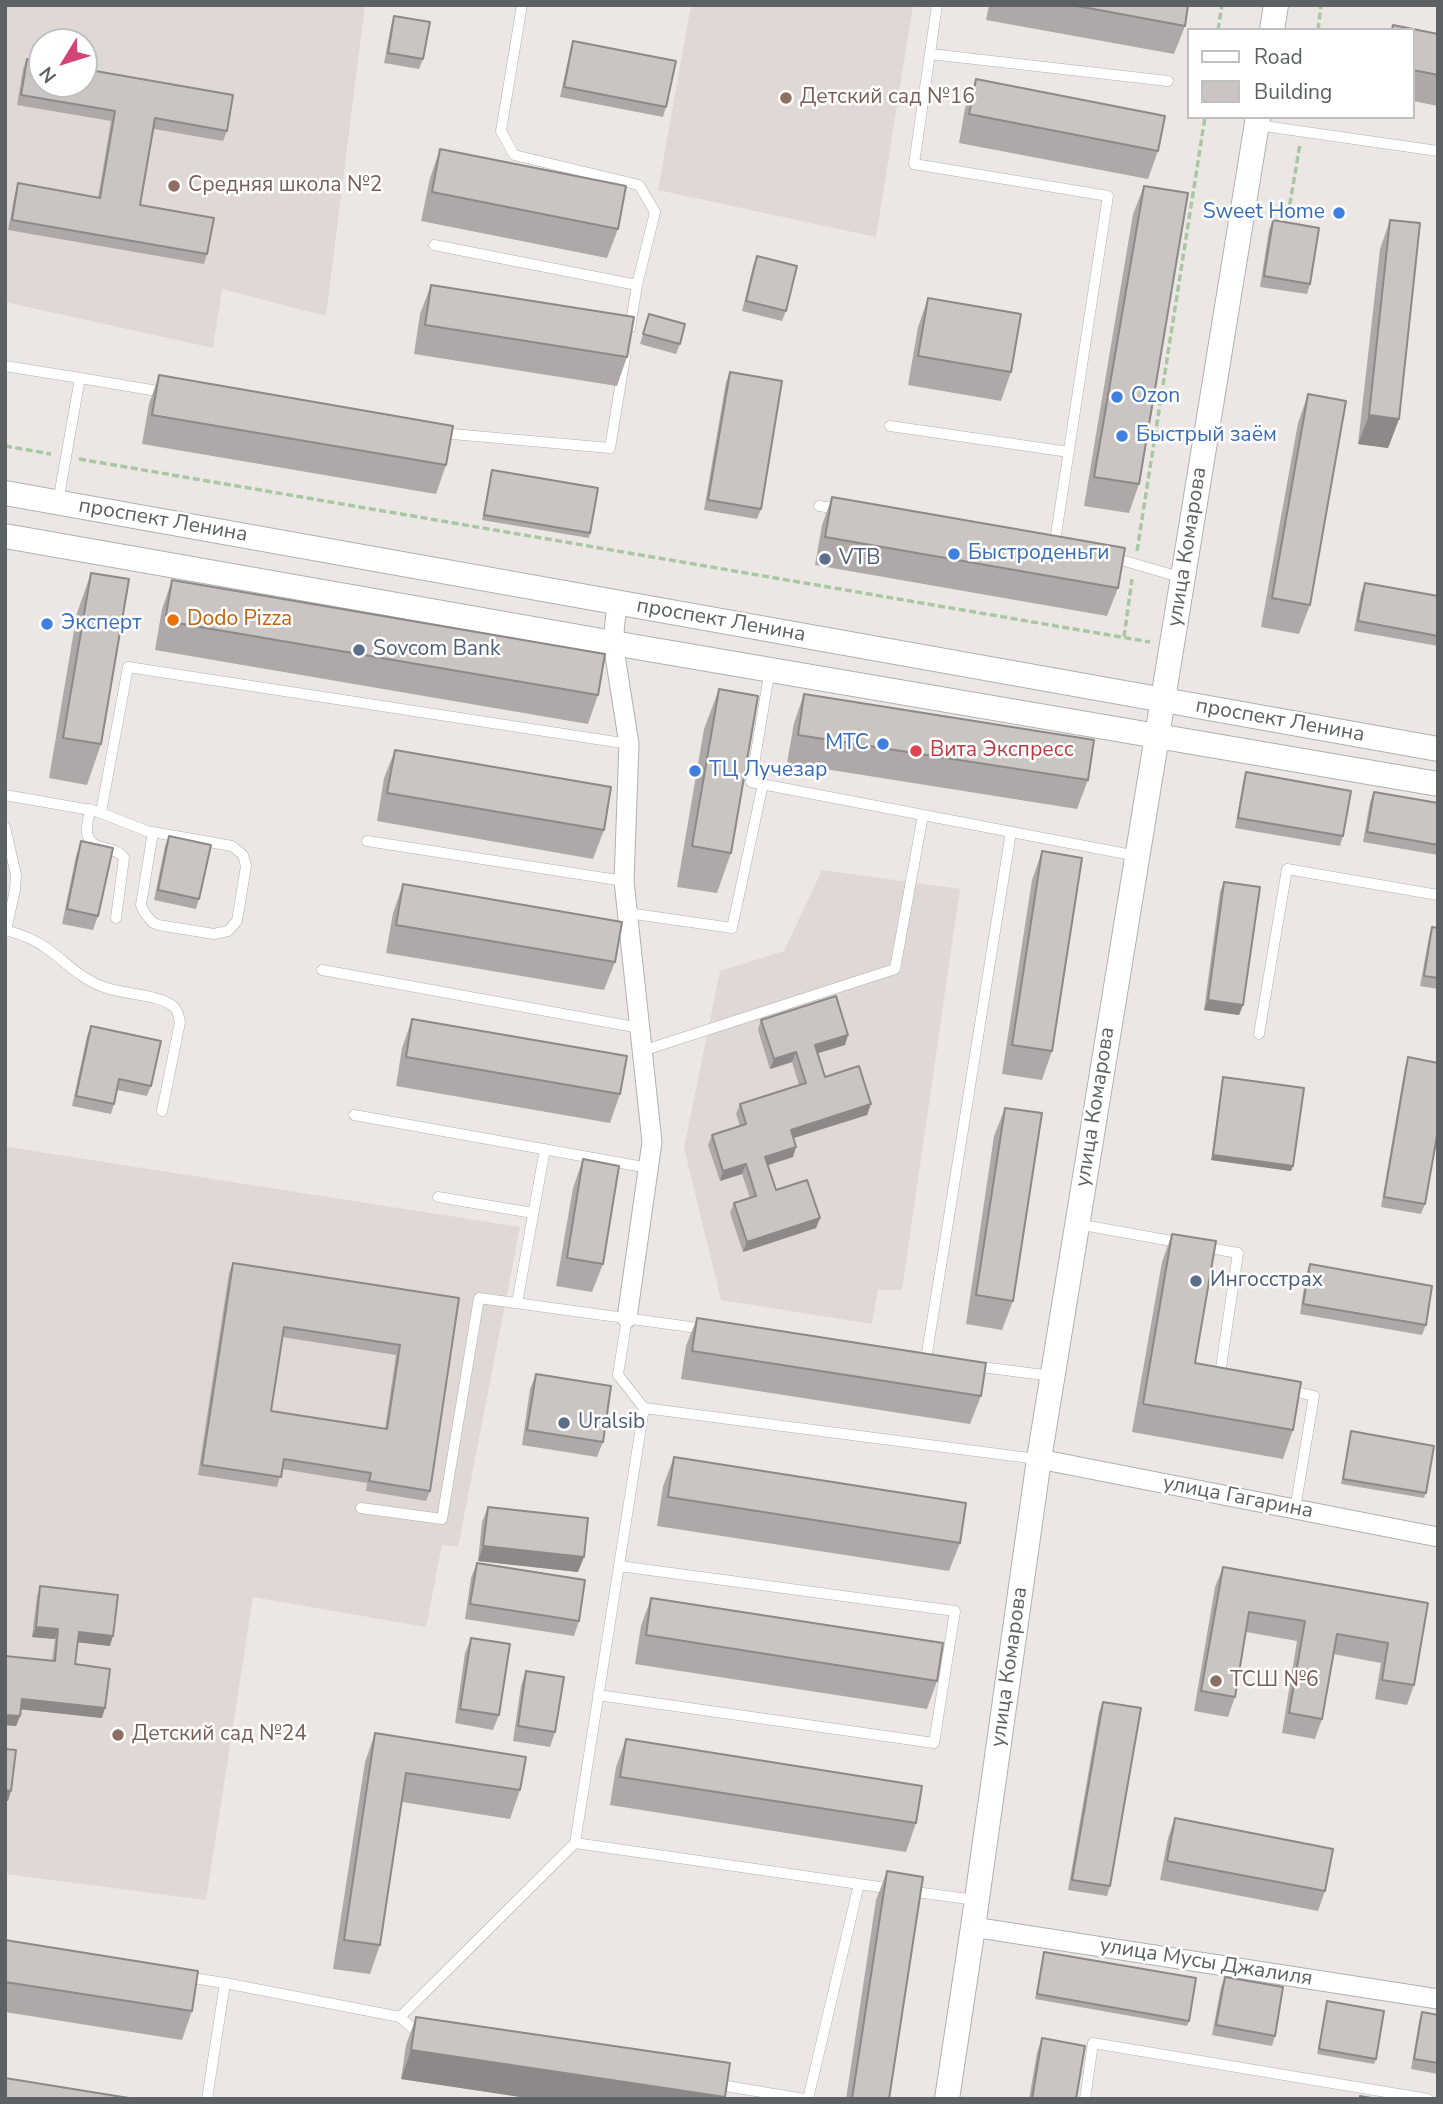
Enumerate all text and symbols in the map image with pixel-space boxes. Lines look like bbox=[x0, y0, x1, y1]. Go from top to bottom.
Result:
north arrow bbox=[28, 28, 98, 98]
legend bbox=[1188, 28, 1415, 119]
text: Road bbox=[1254, 43, 1303, 71]
text: N bbox=[33, 61, 63, 88]
text: Building bbox=[1254, 78, 1332, 106]
place label: Детский сад №16 bbox=[800, 85, 975, 111]
marker: Детский сад №16 bbox=[778, 90, 794, 106]
place label: Средняя школа №2 bbox=[188, 173, 382, 199]
marker: Средняя школа №2 bbox=[166, 178, 182, 194]
place label: Sweet Home bbox=[1203, 200, 1325, 226]
marker: Sweet Home bbox=[1331, 205, 1347, 221]
place label: Ozon bbox=[1131, 384, 1180, 410]
marker: Ozon bbox=[1109, 389, 1125, 405]
place label: Быстрый заём bbox=[1136, 423, 1277, 449]
marker: Быстрый заём bbox=[1114, 428, 1130, 444]
street label: улица Комарова bbox=[1163, 465, 1213, 629]
street label: проспект Ленина bbox=[77, 494, 249, 548]
place label: Быстроденьги bbox=[968, 541, 1110, 567]
place label: VTB bbox=[839, 546, 881, 572]
marker: Быстроденьги bbox=[946, 546, 962, 562]
marker: VTB bbox=[817, 551, 833, 567]
street label: проспект Ленина bbox=[635, 594, 807, 648]
place label: Dodo Pizza bbox=[187, 607, 292, 633]
place label: Эксперт bbox=[61, 611, 142, 637]
marker: Dodo Pizza bbox=[165, 612, 181, 628]
marker: Эксперт bbox=[39, 616, 55, 632]
place label: Sovcom Bank bbox=[373, 637, 500, 663]
marker: Sovcom Bank bbox=[351, 642, 367, 658]
street label: проспект Ленина bbox=[1194, 694, 1366, 748]
place label: МТС bbox=[825, 731, 869, 757]
marker: МТС bbox=[875, 736, 891, 752]
place label: Вита Экспресс bbox=[930, 738, 1074, 764]
marker: Вита Экспресс bbox=[908, 743, 924, 759]
place label: ТЦ Лучезар bbox=[709, 758, 827, 784]
marker: ТЦ Лучезар bbox=[687, 763, 703, 779]
street label: улица Комарова bbox=[1071, 1025, 1121, 1189]
place label: Ингосстрах bbox=[1210, 1268, 1323, 1294]
marker: Ингосстрах bbox=[1188, 1273, 1204, 1289]
place label: Uralsib bbox=[578, 1410, 645, 1436]
marker: Uralsib bbox=[556, 1415, 572, 1431]
street label: улица Гагарина bbox=[1161, 1471, 1315, 1525]
street label: улица Комарова bbox=[986, 1585, 1034, 1749]
place label: ТСШ №6 bbox=[1230, 1668, 1319, 1694]
marker: ТСШ №6 bbox=[1208, 1673, 1224, 1689]
place label: Детский сад №24 bbox=[132, 1722, 307, 1748]
marker: Детский сад №24 bbox=[110, 1727, 126, 1743]
street label: улица Мусы Джалиля bbox=[1098, 1934, 1314, 1992]

